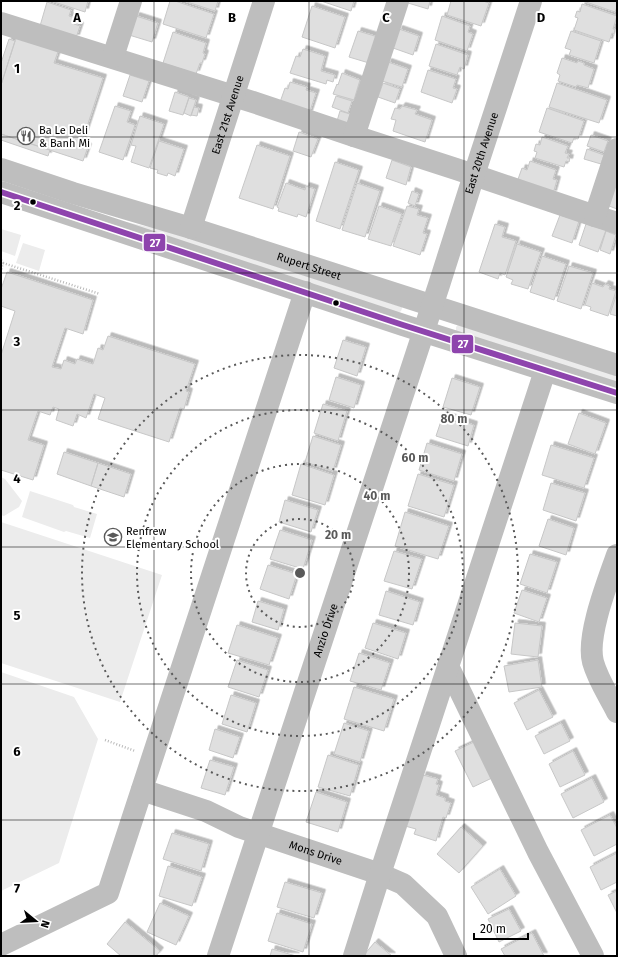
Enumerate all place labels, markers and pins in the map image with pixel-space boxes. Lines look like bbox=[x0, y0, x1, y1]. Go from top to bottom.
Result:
place label: Ba Le Deli & Banh Mi bbox=[39, 124, 90, 150]
restaurant icon: Ba Le Deli & Banh Mi bbox=[16, 126, 36, 146]
unlabelled marker bbox=[28, 197, 38, 207]
unlabelled marker bbox=[331, 298, 341, 308]
place label: Renfrew Elementary School bbox=[126, 525, 219, 551]
school or university icon: Renfrew Elementary School bbox=[103, 527, 123, 547]
centre of rings bbox=[293, 566, 307, 580]

